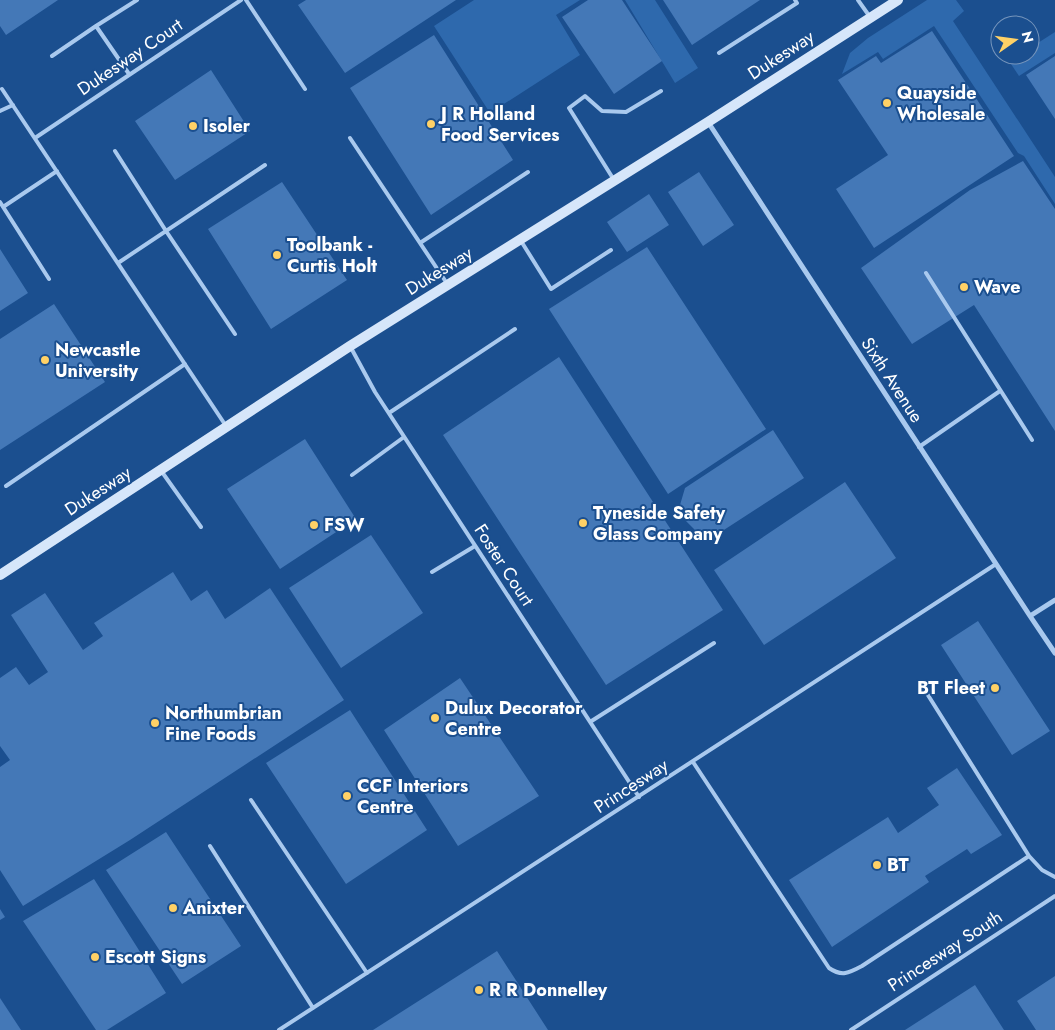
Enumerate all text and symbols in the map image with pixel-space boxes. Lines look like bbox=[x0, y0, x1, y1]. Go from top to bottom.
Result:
street label: Dukesway Court bbox=[72, 12, 188, 102]
north arrow bbox=[990, 15, 1040, 65]
street label: Dukesway bbox=[743, 24, 819, 86]
text: N bbox=[1017, 29, 1039, 45]
place label: Quayside Wholesale bbox=[897, 80, 985, 127]
marker: Quayside Wholesale bbox=[881, 97, 893, 109]
place label: J R Holland Food Services bbox=[438, 101, 560, 148]
place label: Isoler bbox=[203, 113, 251, 139]
marker: J R Holland Food Services bbox=[425, 118, 437, 130]
marker: Isoler bbox=[187, 120, 199, 132]
place label: Toolbank - Curtis Holt bbox=[287, 232, 377, 279]
street label: Dukesway bbox=[401, 240, 478, 302]
marker: Toolbank - Curtis Holt bbox=[271, 249, 283, 261]
place label: Wave bbox=[974, 274, 1021, 300]
marker: Wave bbox=[958, 281, 970, 293]
street label: Sixth Avenue bbox=[855, 332, 929, 428]
place label: Newcastle University bbox=[55, 337, 140, 384]
marker: Newcastle University bbox=[39, 354, 51, 366]
street label: Dukesway bbox=[60, 460, 136, 522]
place label: Tyneside Safety Glass Company bbox=[593, 500, 726, 547]
place label: FSW bbox=[324, 512, 365, 538]
marker: Tyneside Safety Glass Company bbox=[577, 517, 589, 529]
marker: FSW bbox=[308, 519, 320, 531]
street label: Foster Court bbox=[468, 519, 541, 612]
place label: BT Fleet bbox=[917, 675, 985, 701]
marker: BT Fleet bbox=[989, 682, 1001, 694]
place label: Dulux Decorator Centre bbox=[445, 695, 583, 742]
place label: Northumbrian Fine Foods bbox=[165, 700, 282, 747]
marker: Dulux Decorator Centre bbox=[429, 712, 441, 724]
marker: Northumbrian Fine Foods bbox=[149, 717, 161, 729]
street label: Princesway bbox=[589, 752, 673, 820]
place label: CCF Interiors Centre bbox=[357, 773, 468, 820]
marker: CCF Interiors Centre bbox=[341, 790, 353, 802]
place label: BT bbox=[887, 852, 909, 878]
marker: BT bbox=[871, 859, 883, 871]
place label: Anixter bbox=[182, 895, 245, 921]
marker: Anixter bbox=[167, 902, 179, 914]
street label: Princesway South bbox=[883, 904, 1007, 998]
place label: Escott Signs bbox=[105, 944, 206, 970]
marker: Escott Signs bbox=[89, 951, 101, 963]
place label: R R Donnelley bbox=[489, 977, 608, 1003]
marker: R R Donnelley bbox=[473, 984, 485, 996]

